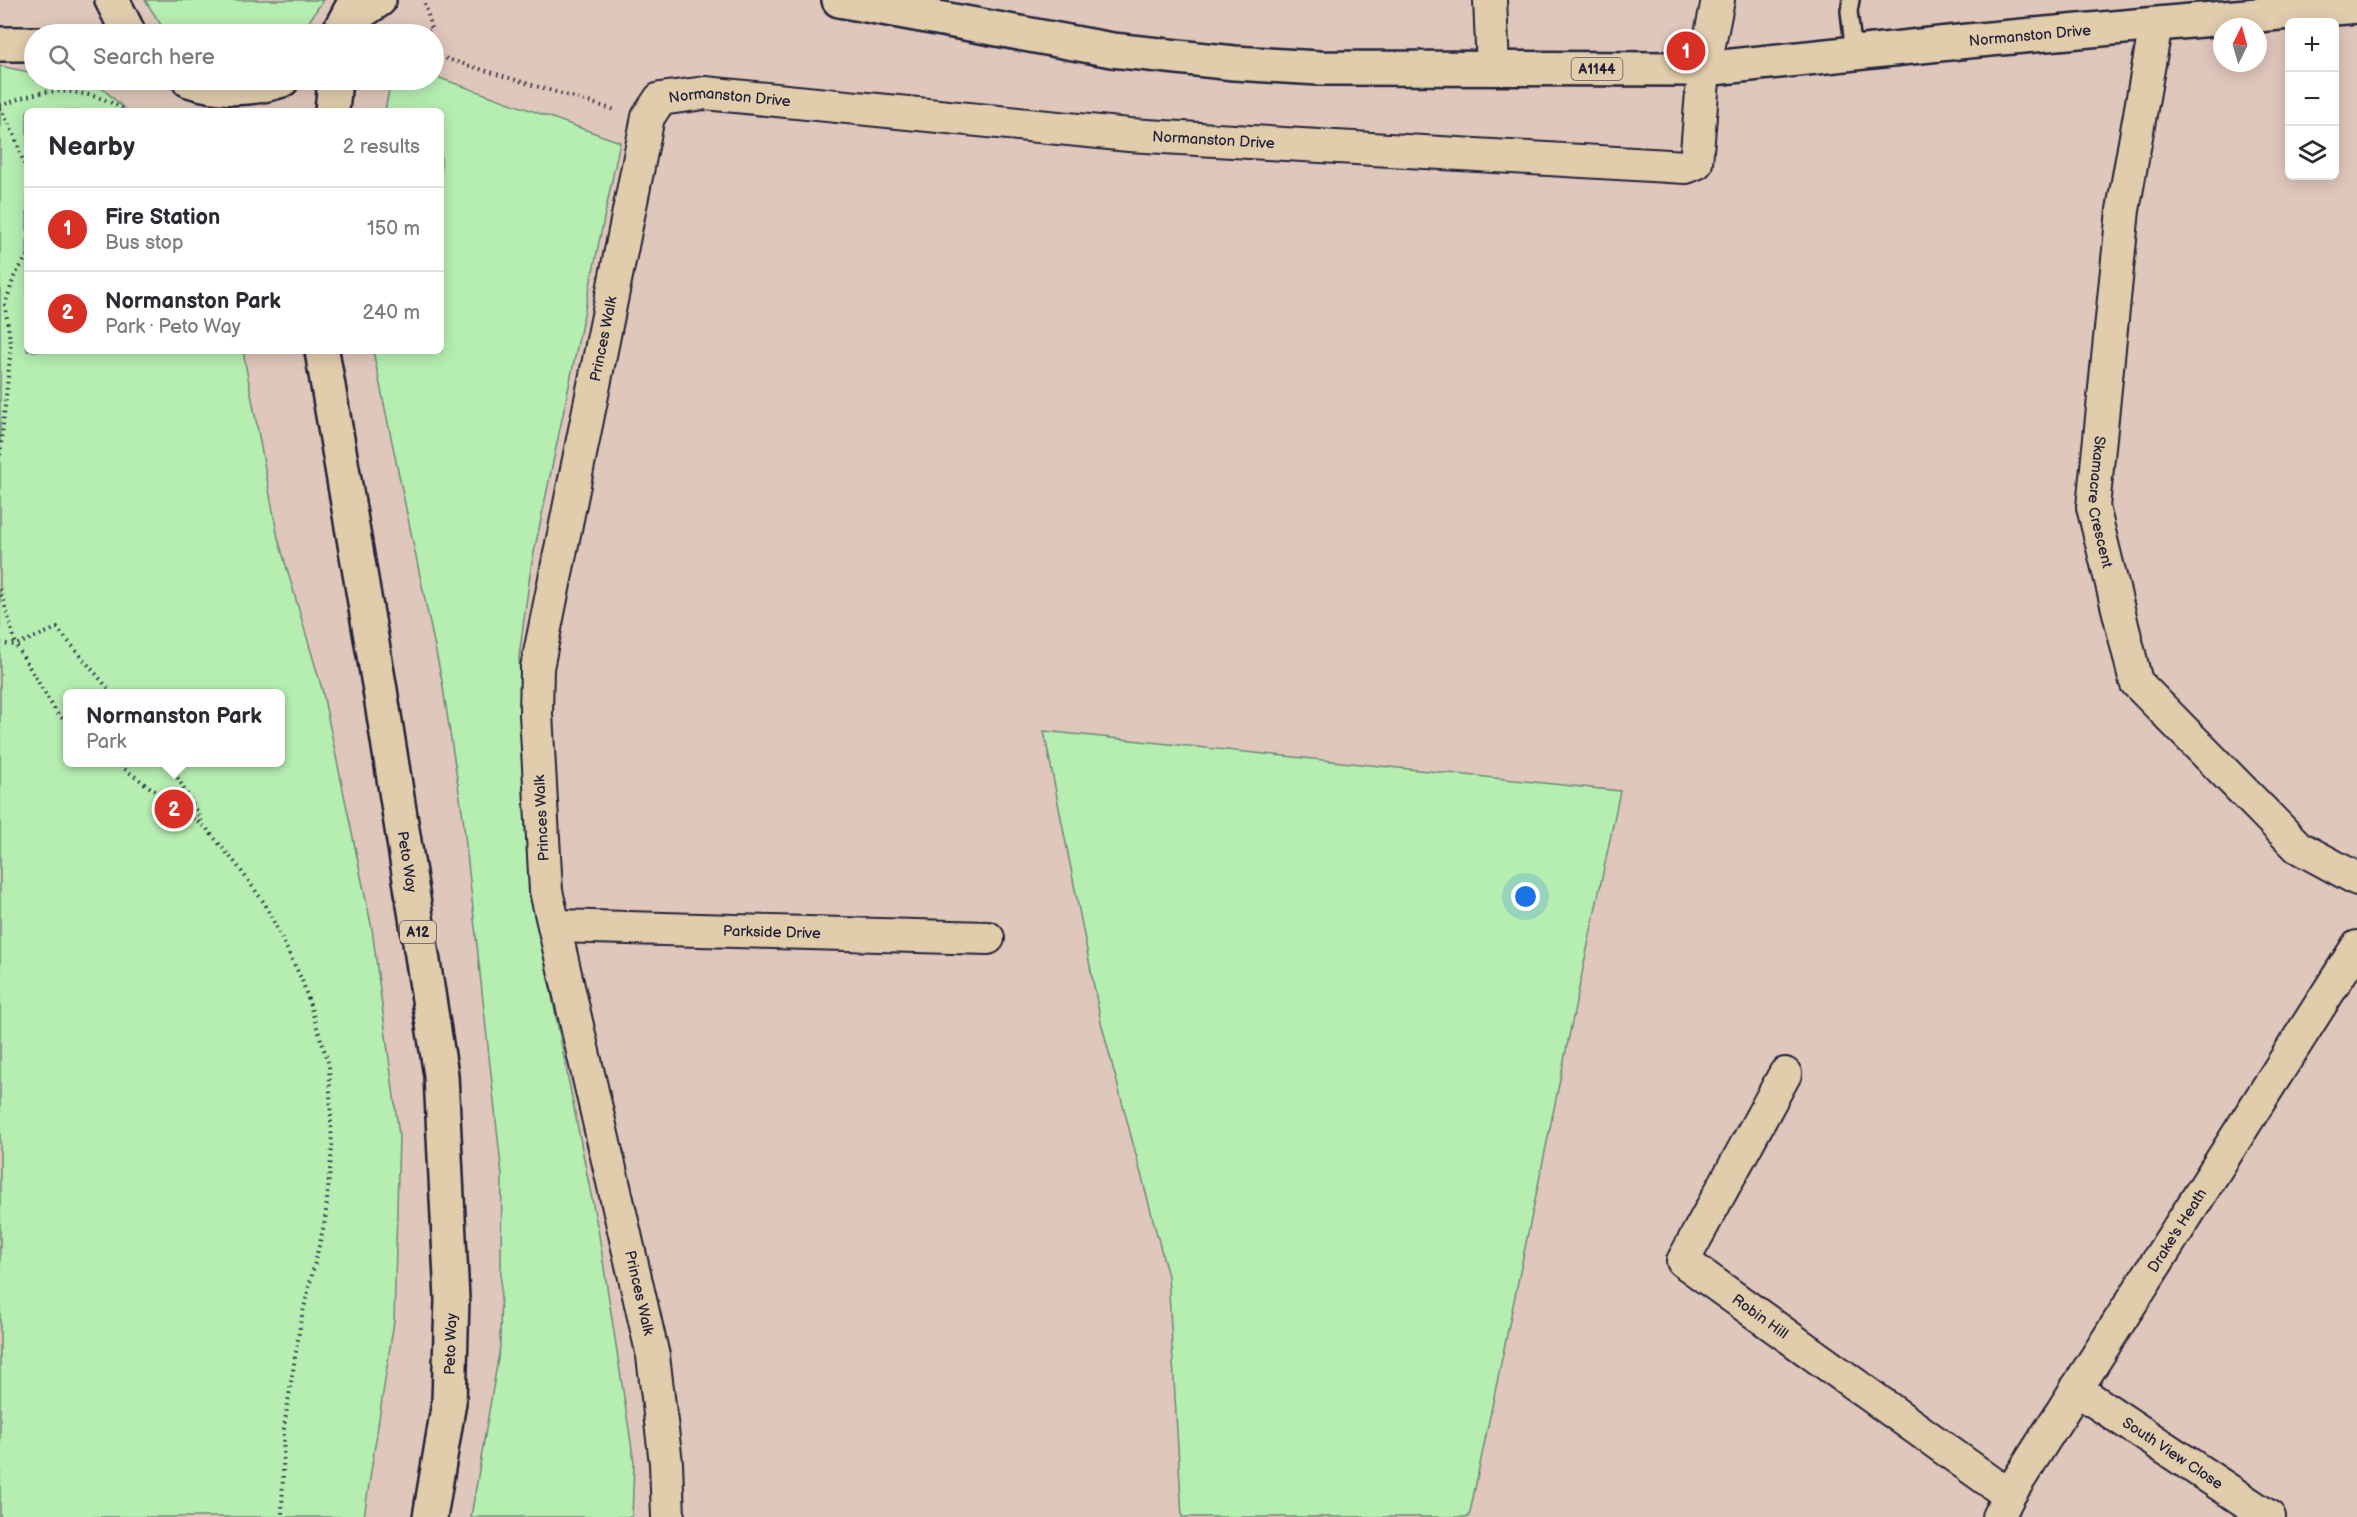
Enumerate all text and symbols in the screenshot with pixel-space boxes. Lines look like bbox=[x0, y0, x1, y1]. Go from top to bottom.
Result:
north arrow bbox=[2213, 18, 2267, 72]
map controls bbox=[2285, 18, 2339, 180]
button: + bbox=[2285, 18, 2339, 72]
street label: Normanston Drive bbox=[1968, 20, 2092, 50]
search box bbox=[24, 24, 444, 90]
pin: 1 bbox=[1666, 28, 1706, 74]
icon: search bbox=[45, 41, 78, 74]
text: Search here bbox=[93, 44, 215, 71]
road number: A1144 bbox=[1572, 58, 1622, 80]
button: − bbox=[2285, 72, 2339, 126]
street label: Normanston Drive bbox=[667, 83, 792, 111]
button: layers bbox=[2285, 126, 2339, 180]
street label: Normanston Drive bbox=[1152, 127, 1275, 153]
text: Nearby bbox=[48, 132, 135, 163]
text: 2 results bbox=[343, 135, 420, 159]
text: Fire Station bbox=[105, 204, 220, 231]
text: 1 bbox=[63, 217, 72, 241]
text: 150 m bbox=[367, 217, 420, 241]
text: Bus stop bbox=[105, 231, 184, 255]
text: Normanston Park bbox=[105, 288, 281, 315]
street label: Princes Walk bbox=[585, 294, 621, 383]
text: 2 bbox=[62, 301, 73, 325]
text: 240 m bbox=[363, 301, 420, 325]
text: Park · Peto Way bbox=[105, 315, 241, 339]
street label: Skamacre Crescent bbox=[2084, 435, 2117, 570]
popup bbox=[63, 689, 285, 767]
text: Normanston Park bbox=[86, 703, 262, 730]
text: Park bbox=[86, 730, 126, 754]
street label: Princes Walk bbox=[530, 774, 554, 862]
pin: 2 bbox=[154, 786, 194, 832]
street label: Peto Way bbox=[393, 830, 422, 894]
your location bbox=[1511, 882, 1540, 911]
road number: A12 bbox=[400, 921, 436, 943]
street label: Parkside Drive bbox=[723, 921, 821, 943]
street label: Drake's Heath bbox=[2143, 1185, 2211, 1276]
street label: Princes Walk bbox=[620, 1249, 658, 1338]
street label: Robin Hill bbox=[1728, 1290, 1792, 1343]
street label: Peto Way bbox=[440, 1312, 462, 1375]
street label: South View Close bbox=[2119, 1413, 2227, 1493]

